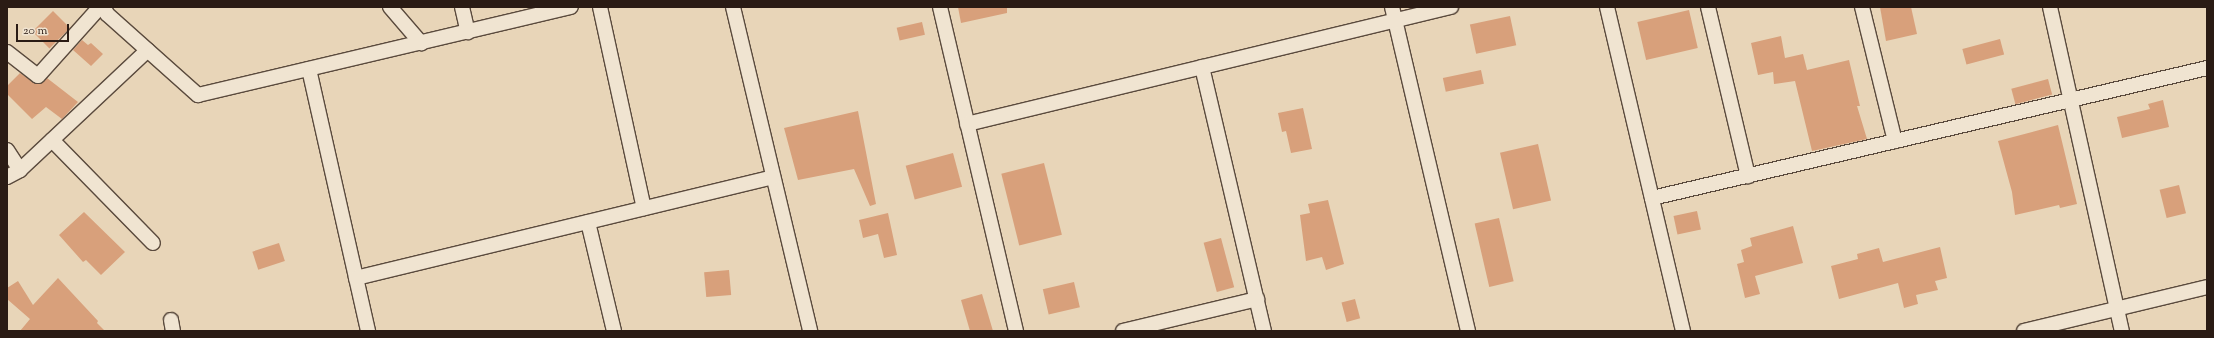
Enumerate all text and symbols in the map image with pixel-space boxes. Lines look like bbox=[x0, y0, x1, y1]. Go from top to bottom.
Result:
scale bar bbox=[18, 16, 71, 42]
text: 20 m bbox=[23, 22, 47, 40]

